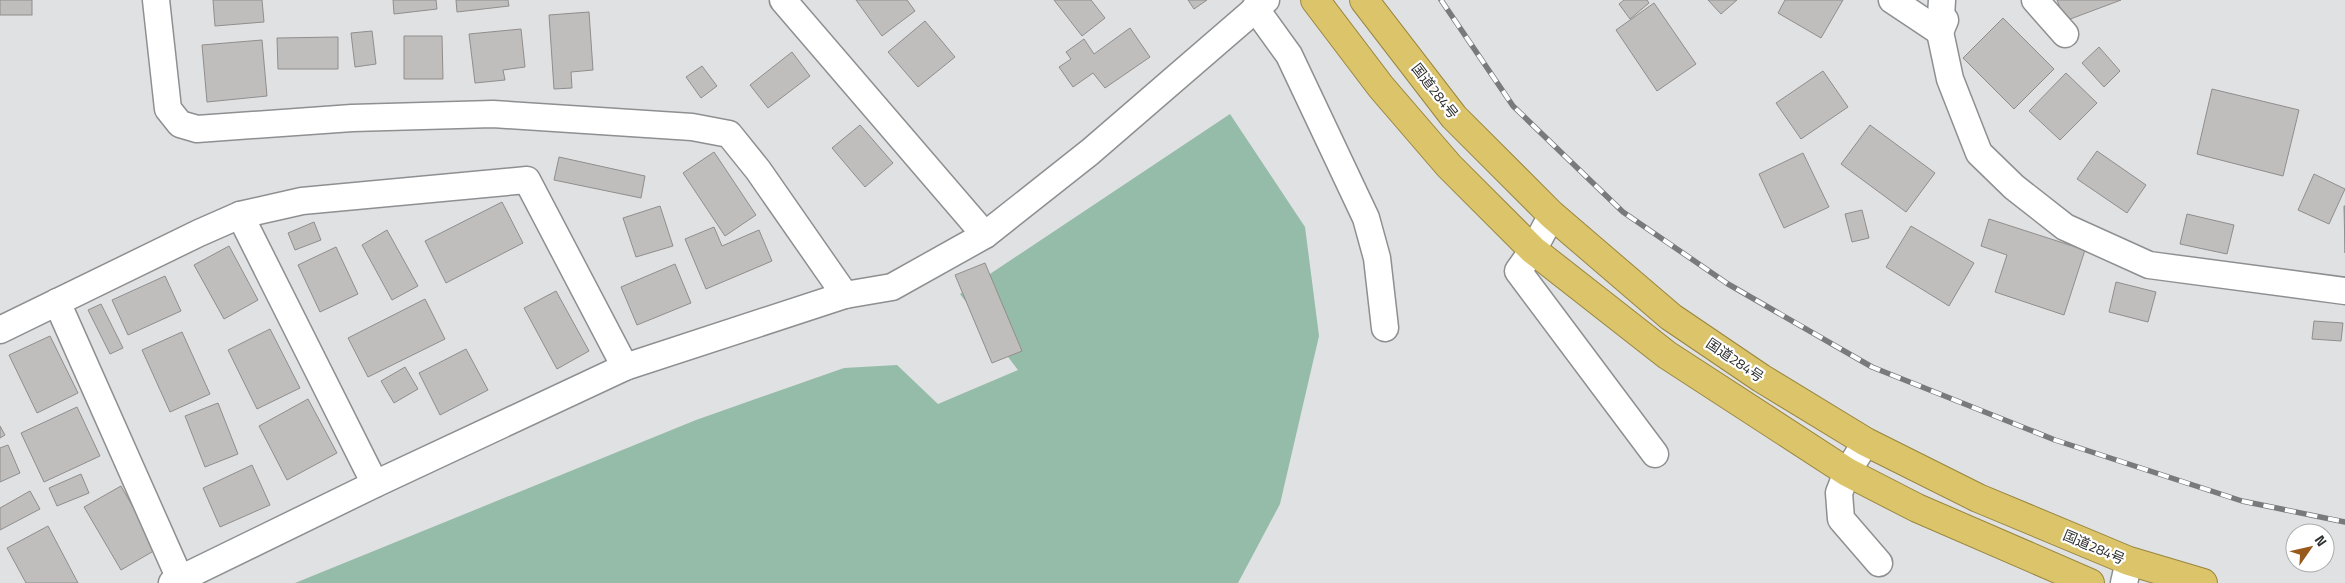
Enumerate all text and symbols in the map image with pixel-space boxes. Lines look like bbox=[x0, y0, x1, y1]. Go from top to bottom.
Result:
street label: 国道284号 bbox=[1407, 58, 1464, 123]
street label: 国道284号 bbox=[1702, 333, 1768, 387]
north arrow bbox=[2285, 523, 2335, 573]
street label: 国道284号 bbox=[2060, 524, 2128, 569]
text: N bbox=[2310, 531, 2333, 550]

